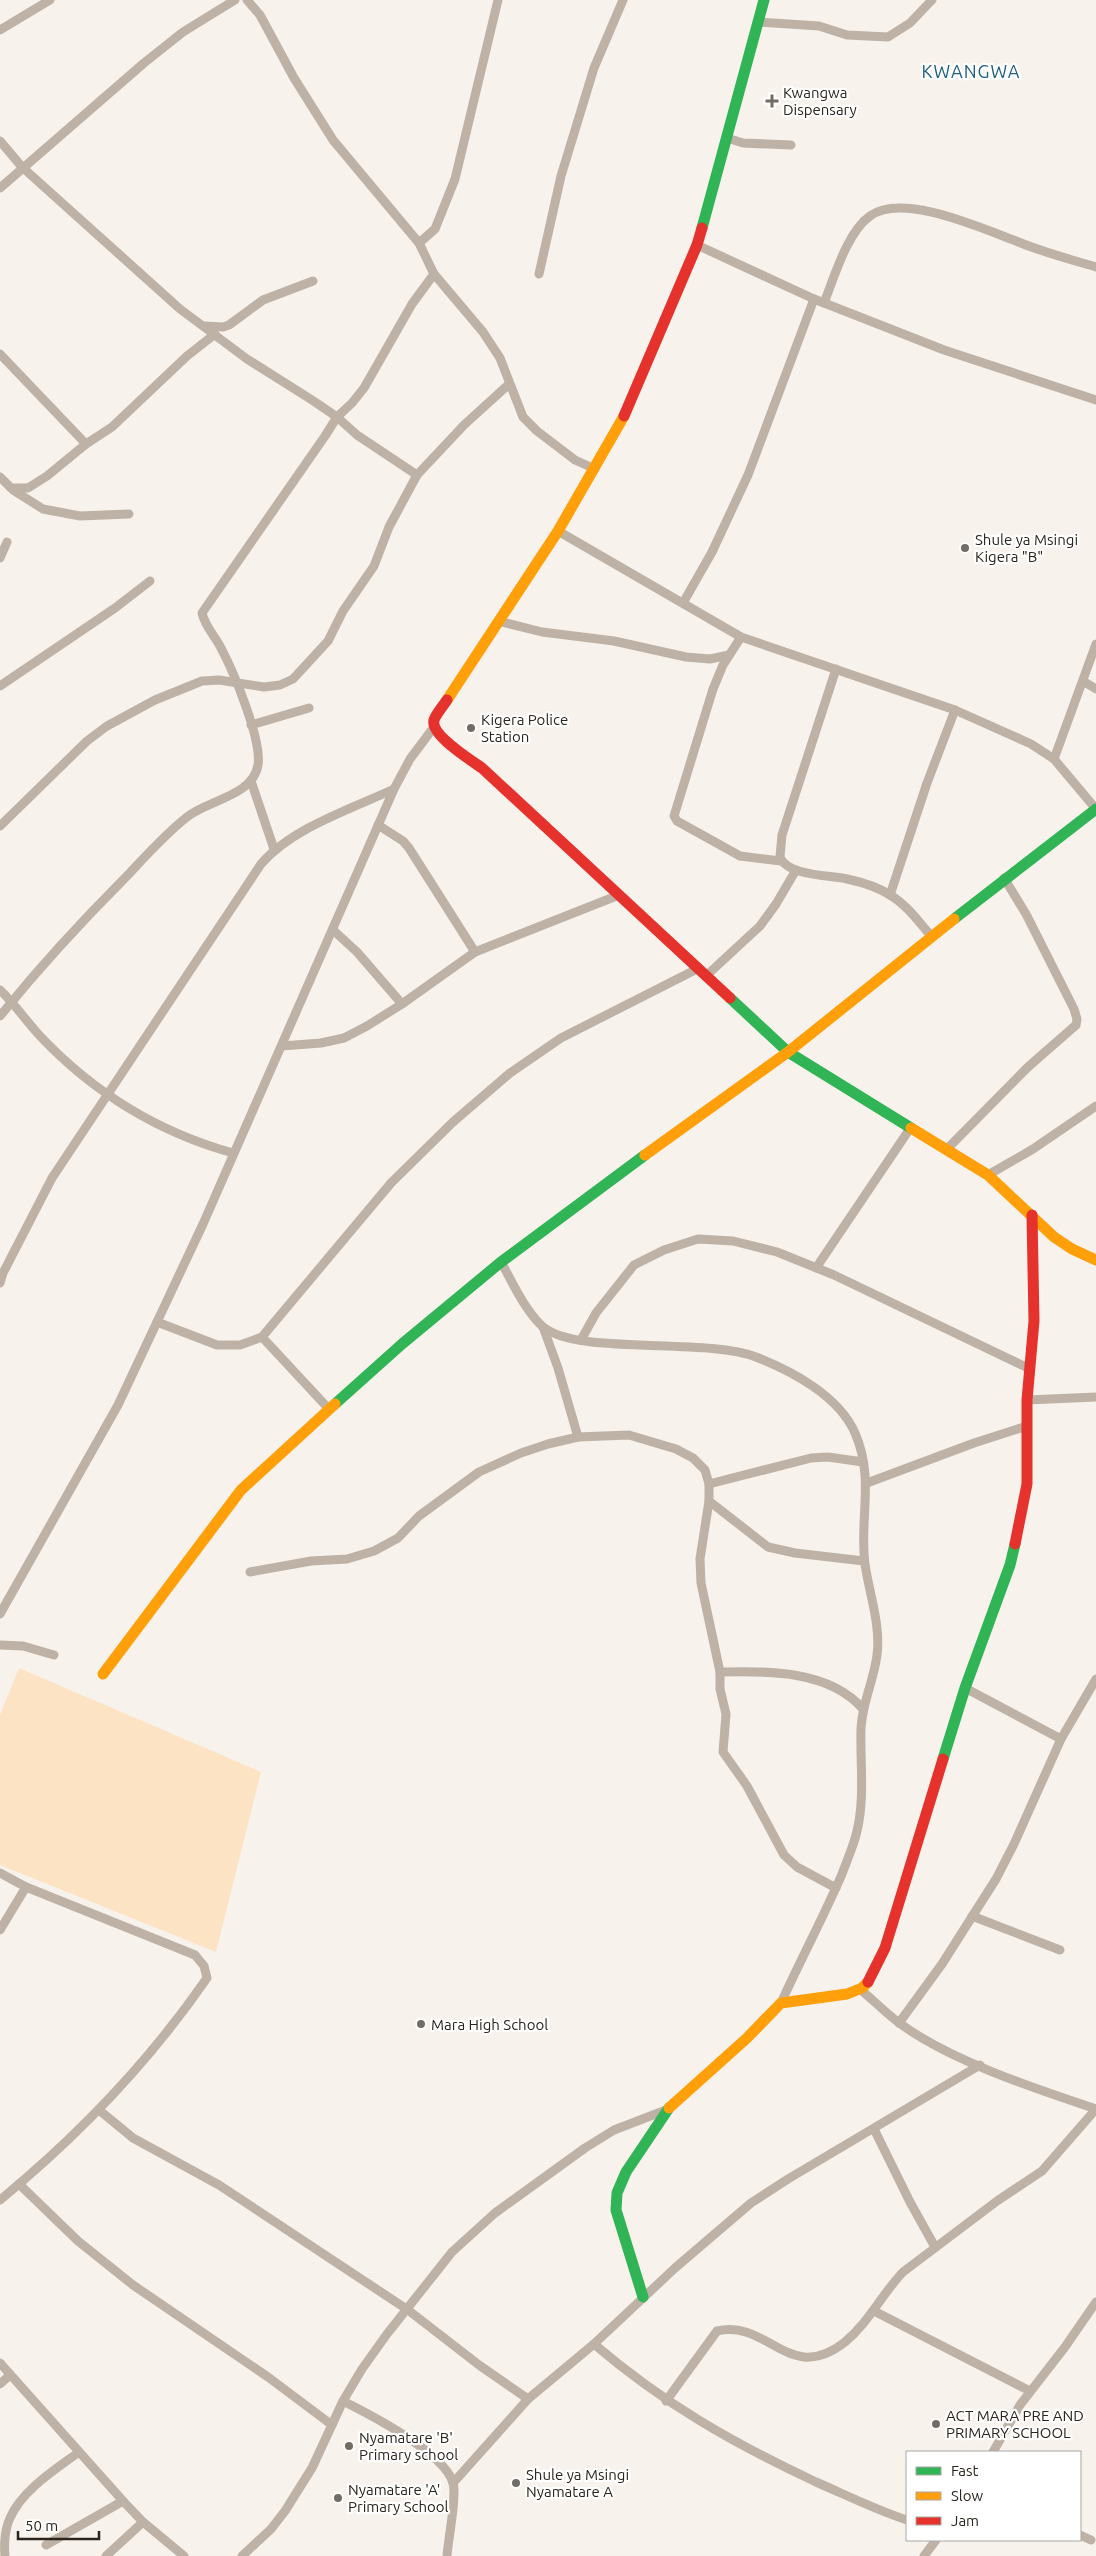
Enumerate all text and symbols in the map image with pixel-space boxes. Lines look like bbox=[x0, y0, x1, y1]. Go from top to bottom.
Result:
district label: KWANGWA bbox=[921, 61, 1021, 81]
place label: Kwangwa Dispensary bbox=[783, 84, 857, 118]
marker: Kwangwa Dispensary bbox=[765, 94, 779, 108]
place label: Shule ya Msingi Kigera "B" bbox=[975, 531, 1078, 565]
marker: Shule ya Msingi Kigera "B" bbox=[959, 542, 971, 554]
place label: Kigera Police Station bbox=[481, 711, 568, 745]
marker: Kigera Police Station bbox=[465, 722, 477, 734]
place label: Mara High School bbox=[431, 2016, 548, 2033]
marker: Mara High School bbox=[415, 2018, 427, 2030]
place label: ACT MARA PRE AND PRIMARY SCHOOL bbox=[946, 2407, 1084, 2441]
marker: ACT MARA PRE AND PRIMARY SCHOOL bbox=[930, 2418, 942, 2430]
place label: Nyamatare 'B' Primary school bbox=[359, 2429, 458, 2463]
marker: Nyamatare 'B' Primary school bbox=[343, 2440, 355, 2452]
legend bbox=[906, 2451, 1081, 2541]
text: Fast bbox=[951, 2462, 979, 2479]
place label: Shule ya Msingi Nyamatare A bbox=[526, 2466, 629, 2500]
marker: Shule ya Msingi Nyamatare A bbox=[510, 2477, 522, 2489]
place label: Nyamatare 'A' Primary School bbox=[348, 2481, 449, 2515]
text: Slow bbox=[951, 2487, 984, 2504]
marker: Nyamatare 'A' Primary School bbox=[332, 2492, 344, 2504]
scale bar bbox=[18, 2508, 99, 2540]
text: Jam bbox=[951, 2512, 979, 2529]
text: 50 m bbox=[25, 2517, 58, 2534]

